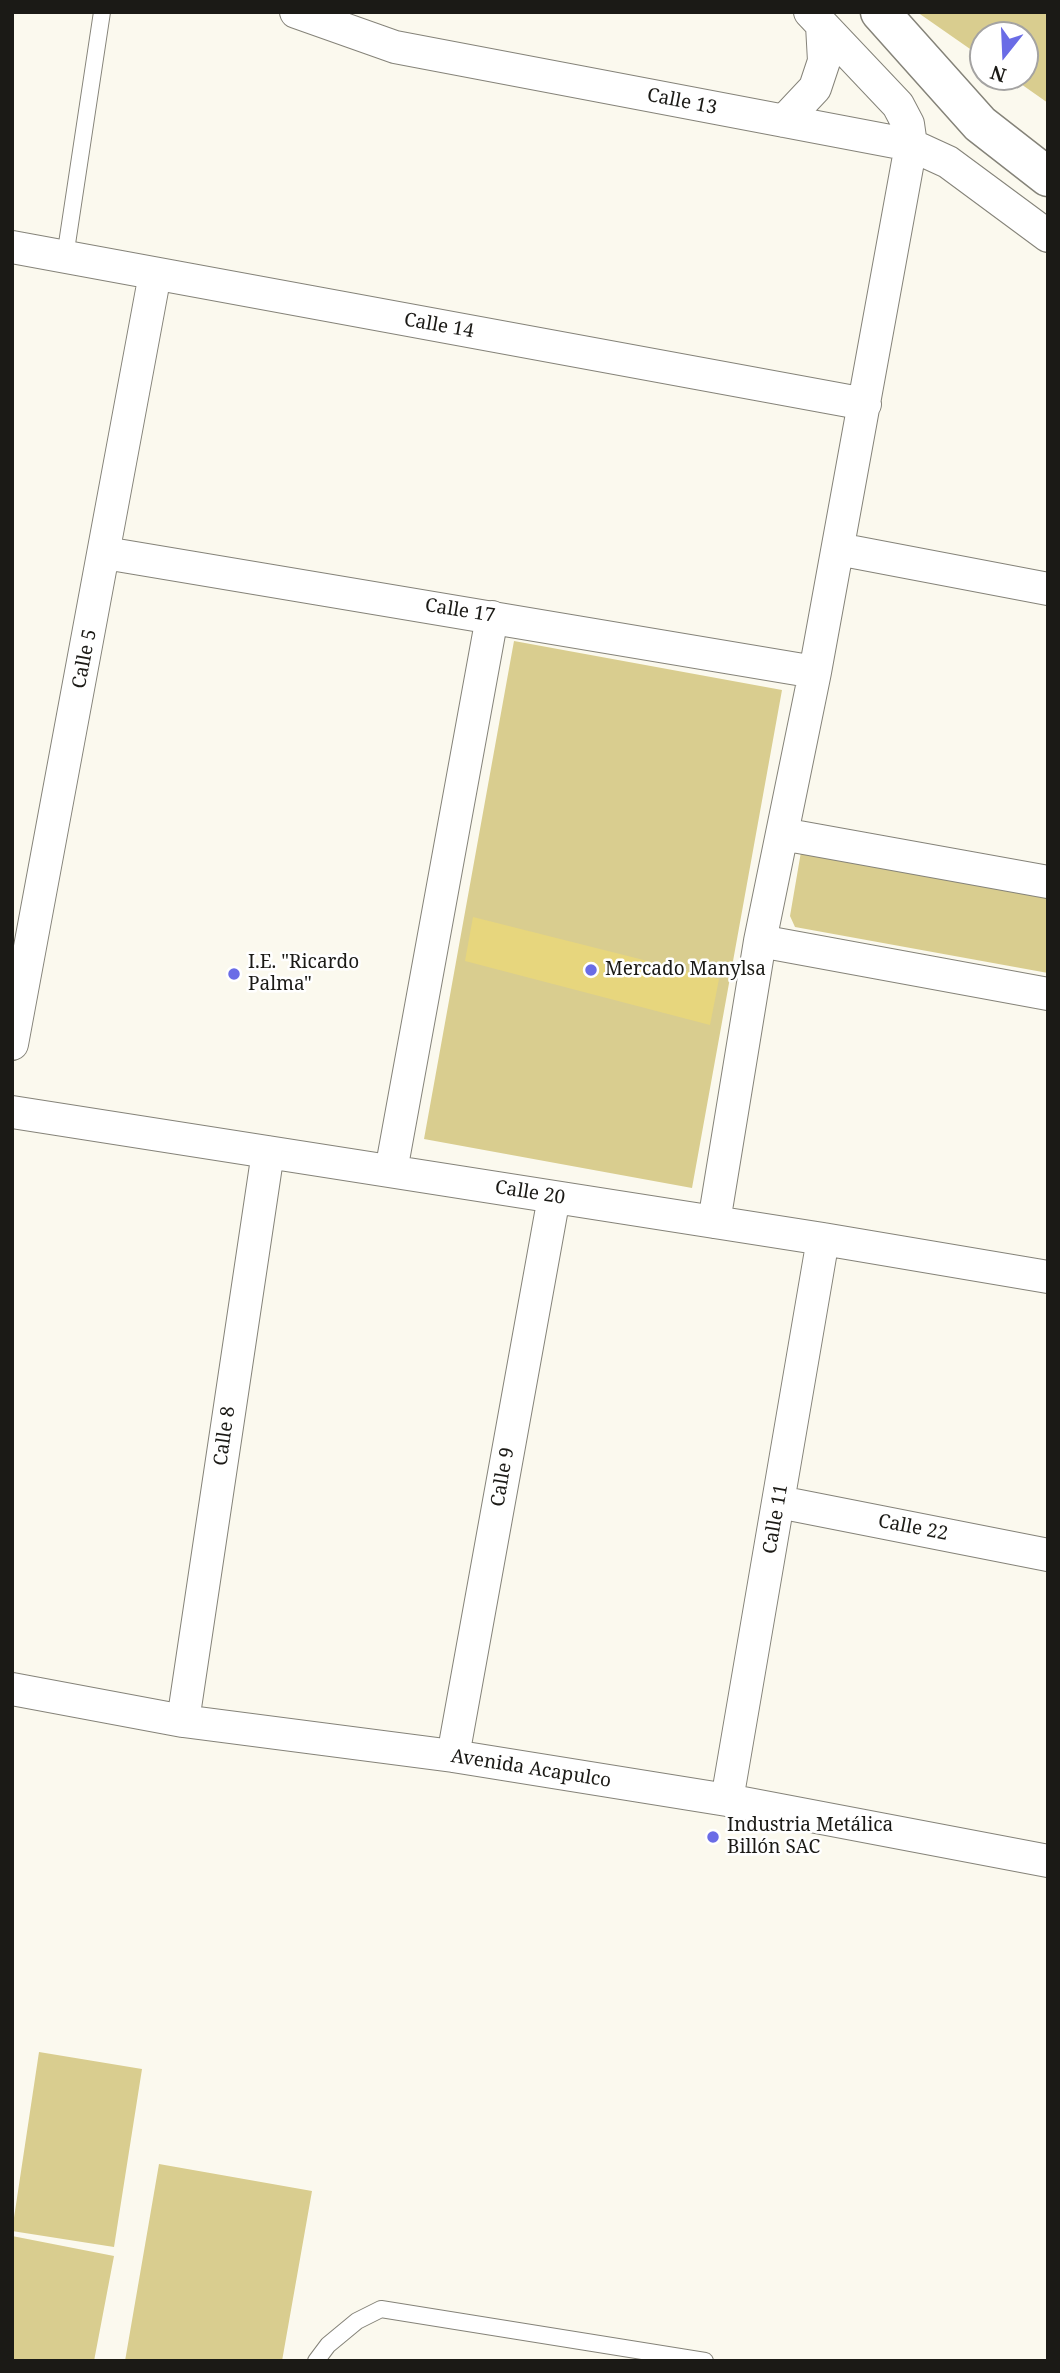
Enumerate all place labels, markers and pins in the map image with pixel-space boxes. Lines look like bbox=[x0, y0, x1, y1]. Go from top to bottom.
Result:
place label: I.E. "Ricardo Palma" bbox=[248, 952, 359, 996]
place label: Mercado Manylsa bbox=[605, 959, 766, 981]
marker: Mercado Manylsa bbox=[583, 962, 599, 978]
marker: I.E. "Ricardo Palma" bbox=[226, 966, 242, 982]
place label: Industria Metálica Billón SAC bbox=[727, 1815, 893, 1859]
marker: Industria Metálica Billón SAC bbox=[705, 1829, 721, 1845]

